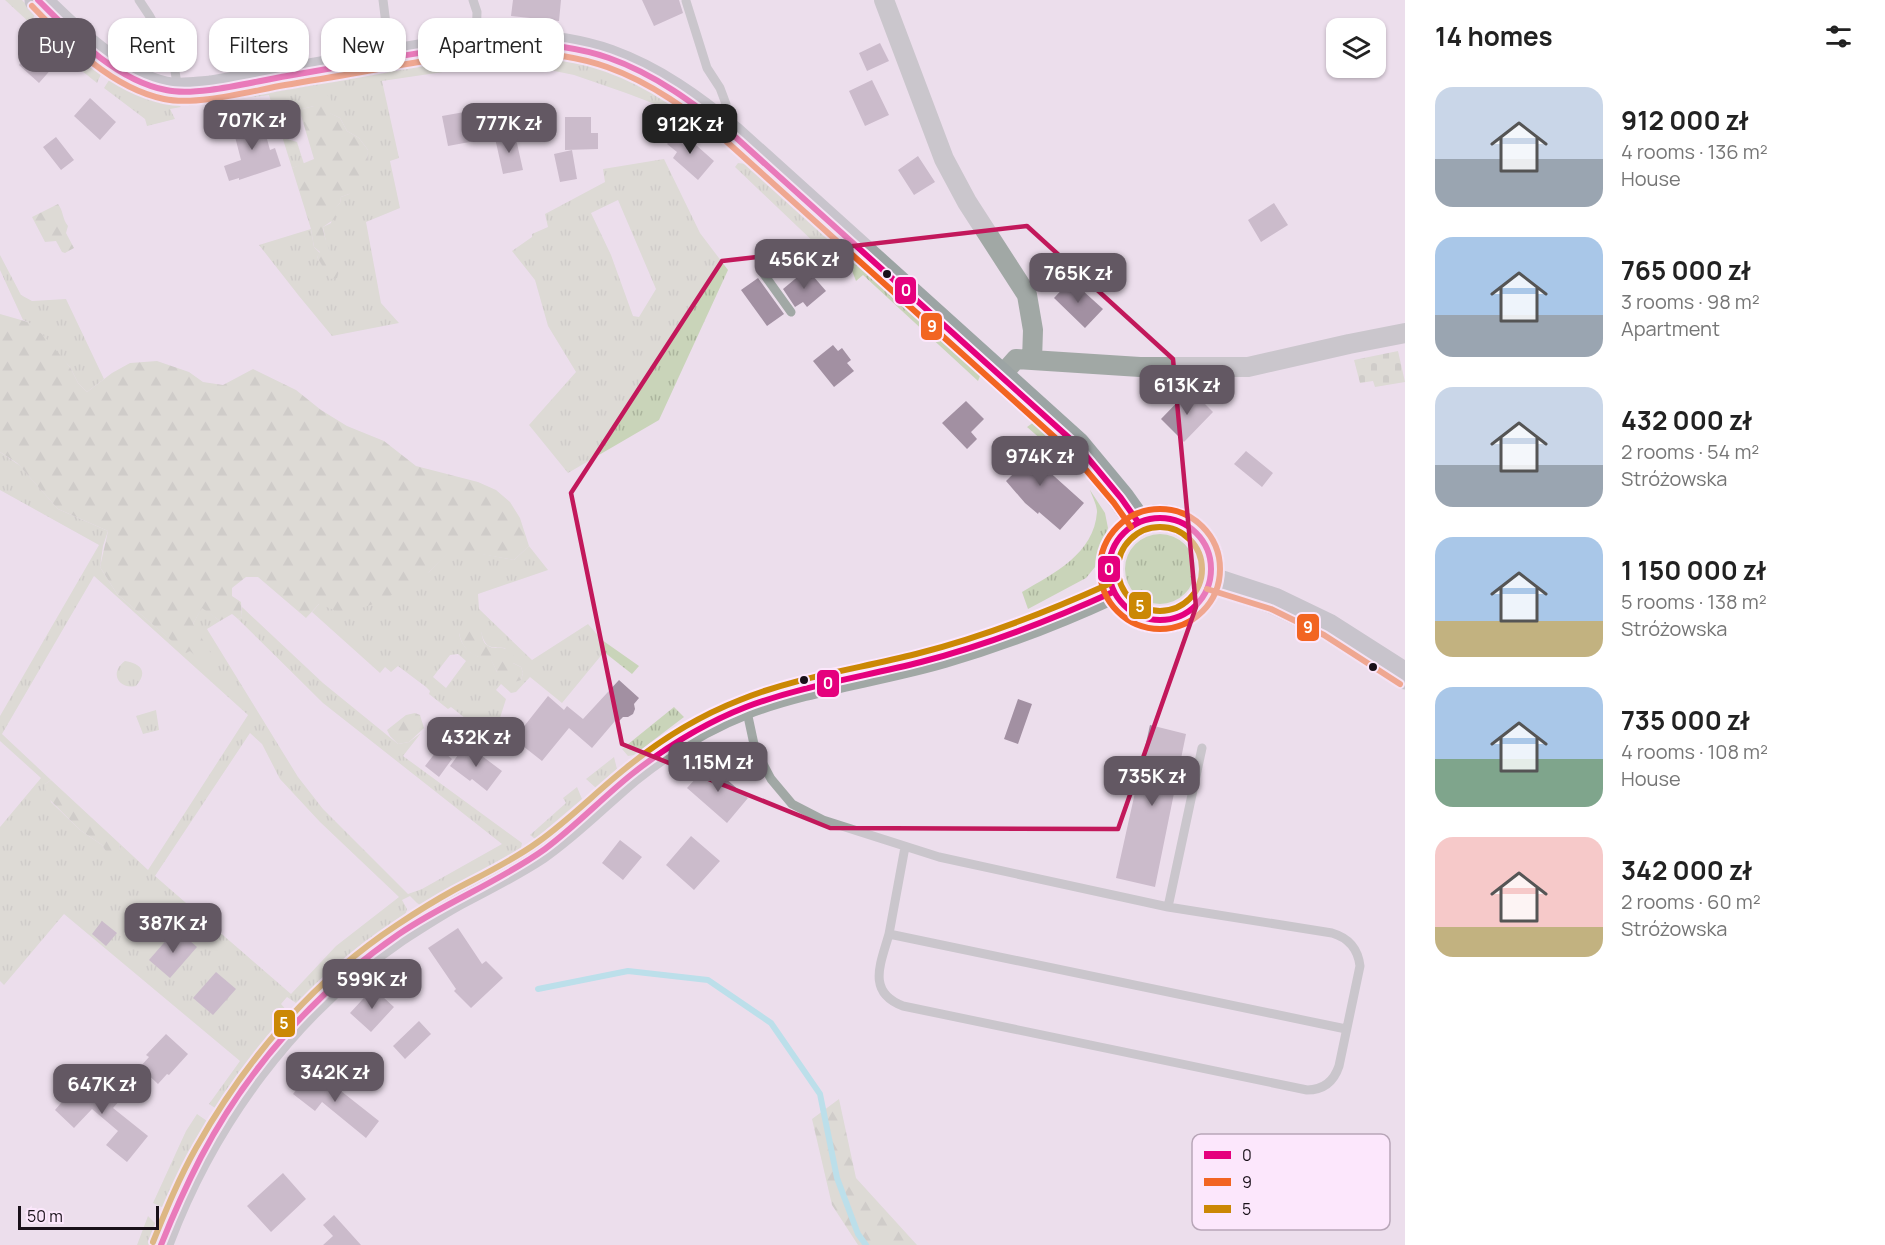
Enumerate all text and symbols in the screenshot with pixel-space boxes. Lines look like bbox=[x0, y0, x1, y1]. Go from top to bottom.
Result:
chip: Buy bbox=[18, 18, 96, 72]
chip: Rent bbox=[108, 18, 197, 72]
chip: Filters bbox=[209, 18, 309, 72]
chip: New bbox=[321, 18, 406, 72]
chip: Apartment bbox=[418, 18, 564, 72]
map controls bbox=[1326, 18, 1386, 78]
button: layers bbox=[1326, 18, 1386, 78]
text: 14 homes bbox=[1435, 18, 1553, 54]
icon: filters bbox=[1822, 20, 1855, 53]
pin: 707K zł bbox=[197, 100, 307, 151]
text: 912 000 zł bbox=[1621, 102, 1749, 138]
pin: 777K zł bbox=[454, 103, 564, 154]
pin: 912K zł bbox=[635, 104, 745, 155]
text: 707K zł bbox=[218, 106, 286, 133]
text: 777K zł bbox=[476, 109, 542, 136]
text: 912K zł bbox=[656, 110, 724, 137]
icon: home bbox=[1483, 111, 1555, 183]
text: 4 rooms · 136 m² bbox=[1621, 138, 1768, 165]
text: House bbox=[1621, 165, 1681, 192]
pin: 456K zł bbox=[749, 239, 859, 290]
text: 456K zł bbox=[769, 245, 839, 272]
text: 765 000 zł bbox=[1621, 252, 1751, 288]
pin: 765K zł bbox=[1023, 253, 1133, 304]
text: 765K zł bbox=[1043, 259, 1113, 286]
icon: home bbox=[1483, 261, 1555, 333]
unlabelled marker bbox=[881, 268, 893, 280]
line badge: 0 bbox=[894, 276, 917, 305]
text: 0 bbox=[901, 279, 911, 301]
text: 3 rooms · 98 m² bbox=[1621, 288, 1760, 315]
line badge: 9 bbox=[920, 312, 943, 341]
text: 9 bbox=[927, 315, 937, 337]
text: Apartment bbox=[1621, 315, 1720, 342]
pin: 613K zł bbox=[1132, 365, 1242, 416]
text: 613K zł bbox=[1154, 371, 1220, 398]
text: 432 000 zł bbox=[1621, 402, 1752, 438]
icon: home bbox=[1483, 411, 1555, 483]
pin: 974K zł bbox=[985, 436, 1095, 487]
text: 2 rooms · 54 m² bbox=[1621, 438, 1759, 465]
text: 974K zł bbox=[1006, 442, 1074, 469]
text: Stróżowska bbox=[1621, 465, 1727, 492]
text: 1 150 000 zł bbox=[1621, 552, 1766, 588]
line badge: 0 bbox=[1097, 555, 1121, 583]
text: 0 bbox=[1104, 558, 1114, 580]
icon: home bbox=[1483, 561, 1555, 633]
text: 5 rooms · 138 m² bbox=[1621, 588, 1767, 615]
line badge: 5 bbox=[1128, 591, 1152, 620]
text: 5 bbox=[1135, 595, 1145, 617]
line badge: 9 bbox=[1296, 613, 1320, 642]
text: Stróżowska bbox=[1621, 615, 1727, 642]
text: 9 bbox=[1303, 616, 1313, 638]
unlabelled marker bbox=[1367, 661, 1379, 673]
line badge: 0 bbox=[816, 669, 840, 698]
text: 0 bbox=[823, 672, 833, 694]
unlabelled marker bbox=[798, 674, 810, 686]
text: 735 000 zł bbox=[1621, 702, 1750, 738]
icon: home bbox=[1483, 711, 1555, 783]
pin: 432K zł bbox=[421, 717, 531, 768]
text: 432K zł bbox=[441, 723, 511, 750]
text: 4 rooms · 108 m² bbox=[1621, 738, 1768, 765]
pin: 1.15M zł bbox=[656, 742, 780, 793]
text: 1.15M zł bbox=[682, 748, 754, 775]
pin: 735K zł bbox=[1097, 756, 1207, 807]
text: 735K zł bbox=[1118, 762, 1186, 789]
text: House bbox=[1621, 765, 1681, 792]
text: 342 000 zł bbox=[1621, 852, 1752, 888]
icon: home bbox=[1483, 861, 1555, 933]
text: 2 rooms · 60 m² bbox=[1621, 888, 1761, 915]
pin: 387K zł bbox=[118, 903, 228, 954]
text: 387K zł bbox=[139, 909, 207, 936]
text: Stróżowska bbox=[1621, 915, 1727, 942]
pin: 599K zł bbox=[317, 959, 427, 1010]
text: 599K zł bbox=[337, 965, 407, 992]
line badge: 5 bbox=[273, 1009, 296, 1038]
text: 5 bbox=[279, 1012, 289, 1034]
pin: 342K zł bbox=[280, 1052, 390, 1103]
text: 342K zł bbox=[300, 1058, 370, 1085]
pin: 647K zł bbox=[47, 1064, 157, 1115]
text: 647K zł bbox=[67, 1070, 137, 1097]
legend bbox=[1192, 1134, 1390, 1230]
text: 0 bbox=[1242, 1144, 1252, 1166]
text: 9 bbox=[1242, 1171, 1252, 1193]
text: 5 bbox=[1242, 1198, 1251, 1220]
scale bar bbox=[18, 1203, 159, 1230]
text: 50 m bbox=[27, 1205, 63, 1227]

